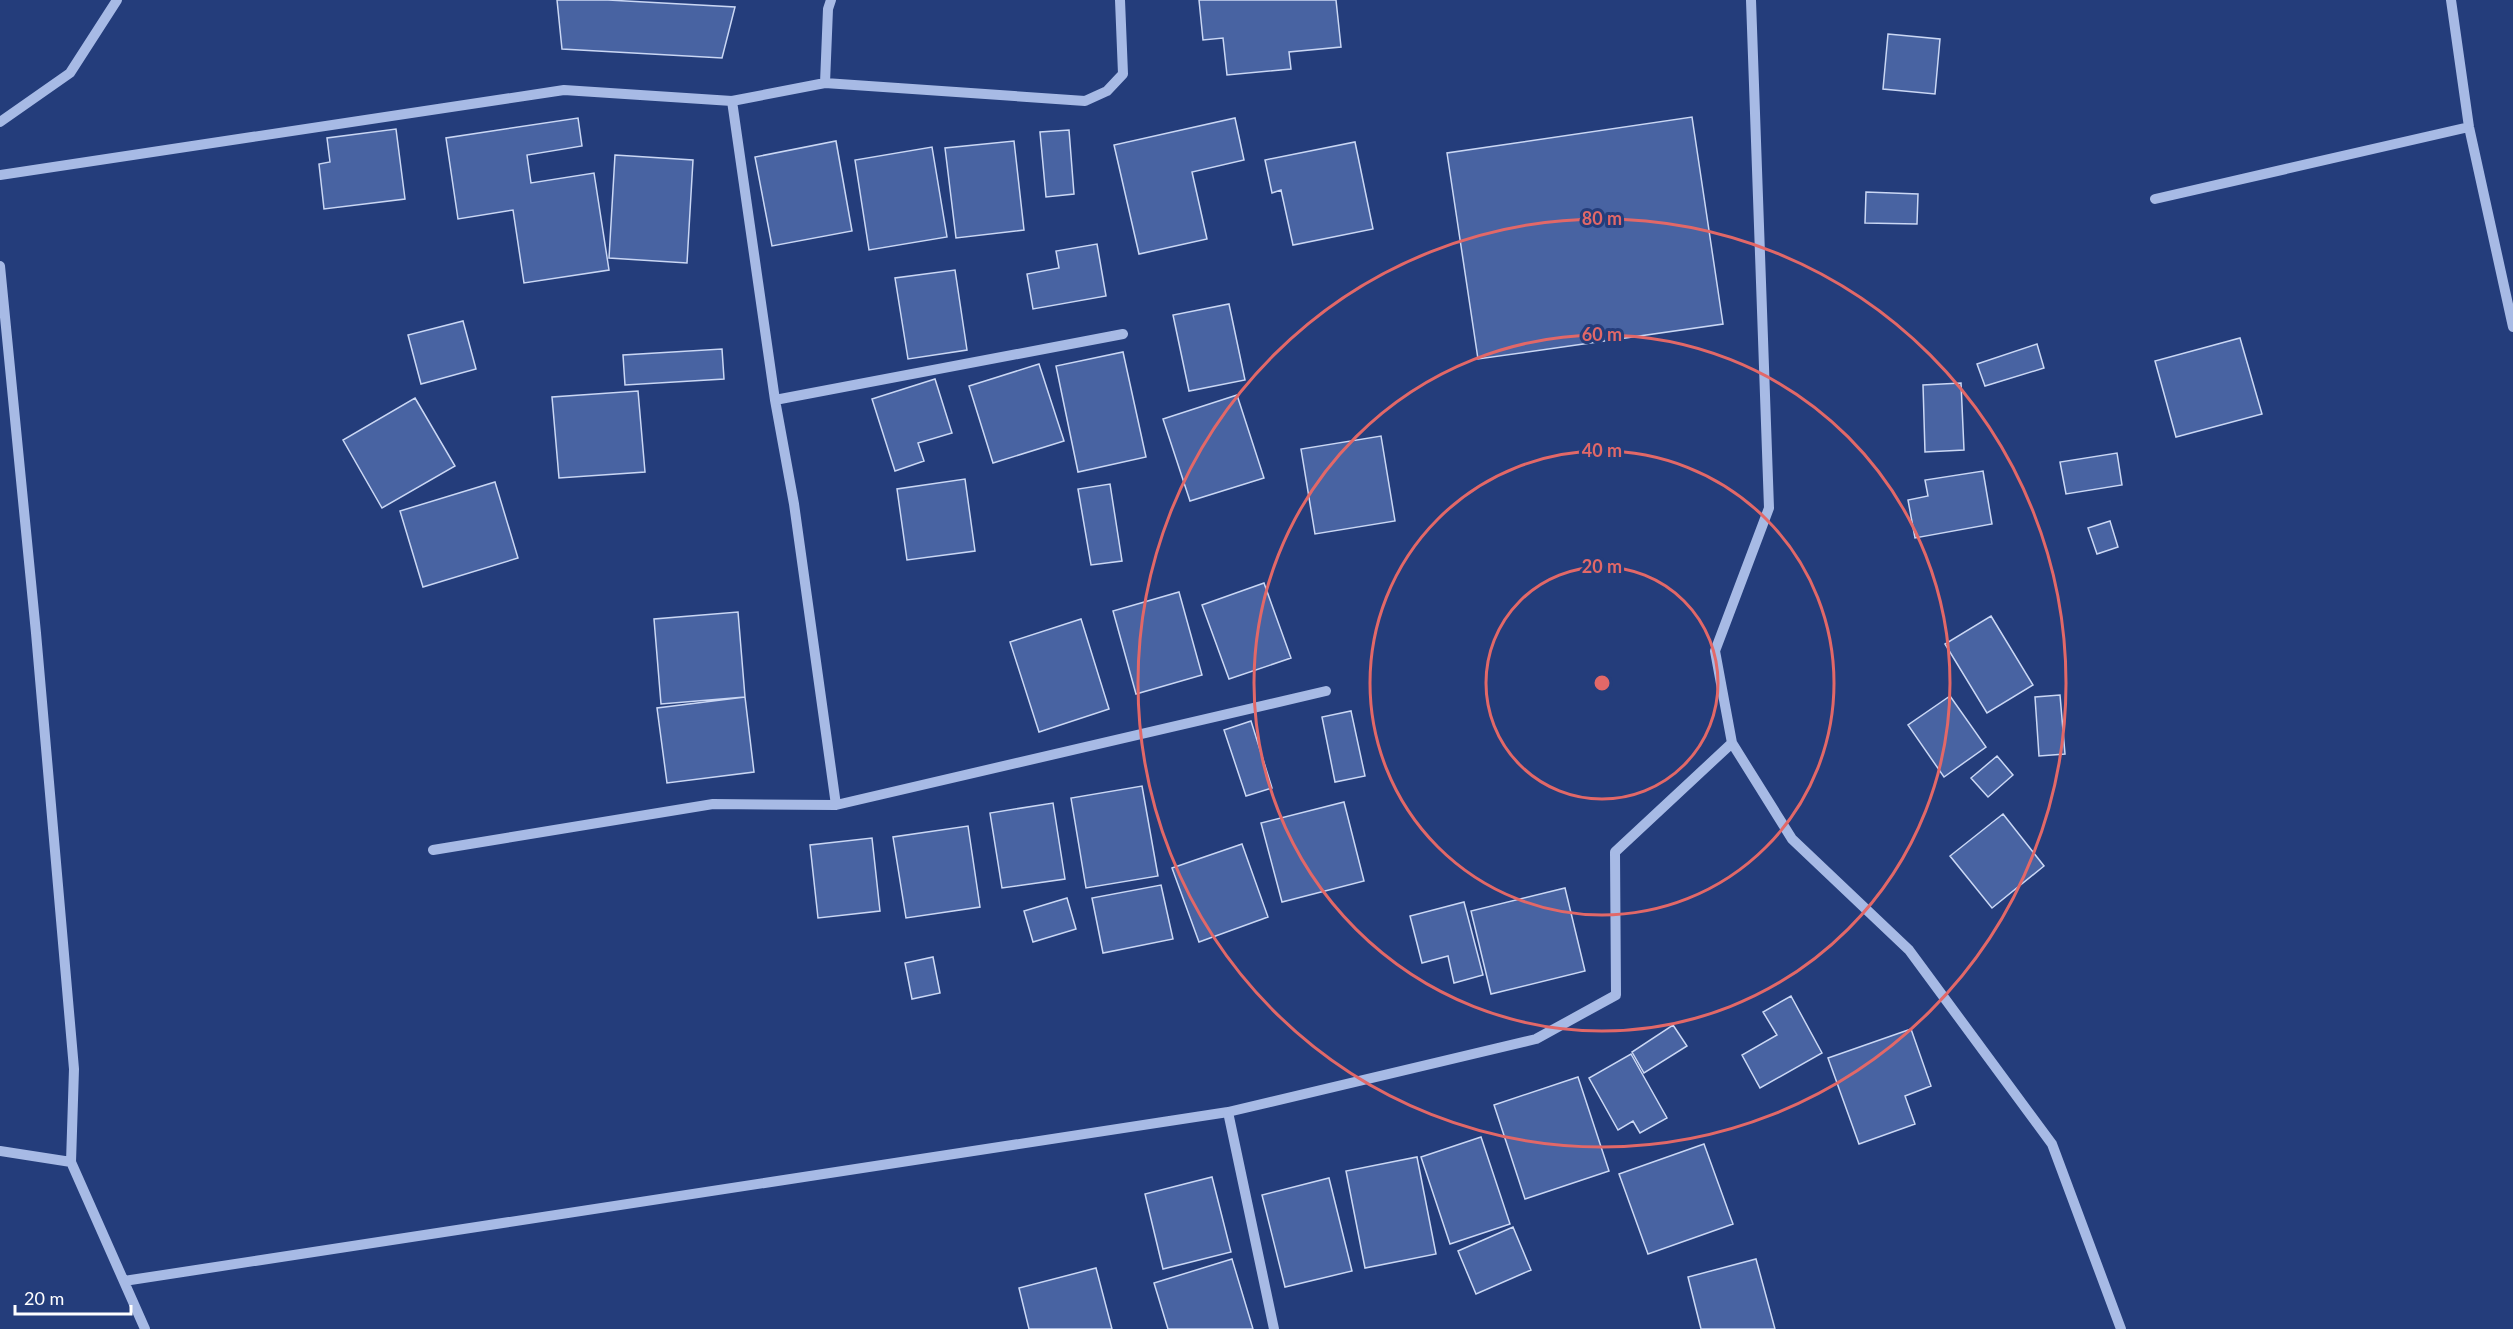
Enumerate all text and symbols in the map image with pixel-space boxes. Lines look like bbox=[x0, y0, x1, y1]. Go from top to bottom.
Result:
text: 80 m bbox=[1582, 207, 1622, 229]
text: 60 m bbox=[1582, 323, 1622, 345]
text: 40 m bbox=[1582, 439, 1622, 461]
text: 20 m bbox=[1582, 555, 1622, 577]
centre of rings bbox=[1592, 673, 1612, 693]
scale bar bbox=[15, 1278, 130, 1316]
text: 20 m bbox=[24, 1287, 64, 1309]

